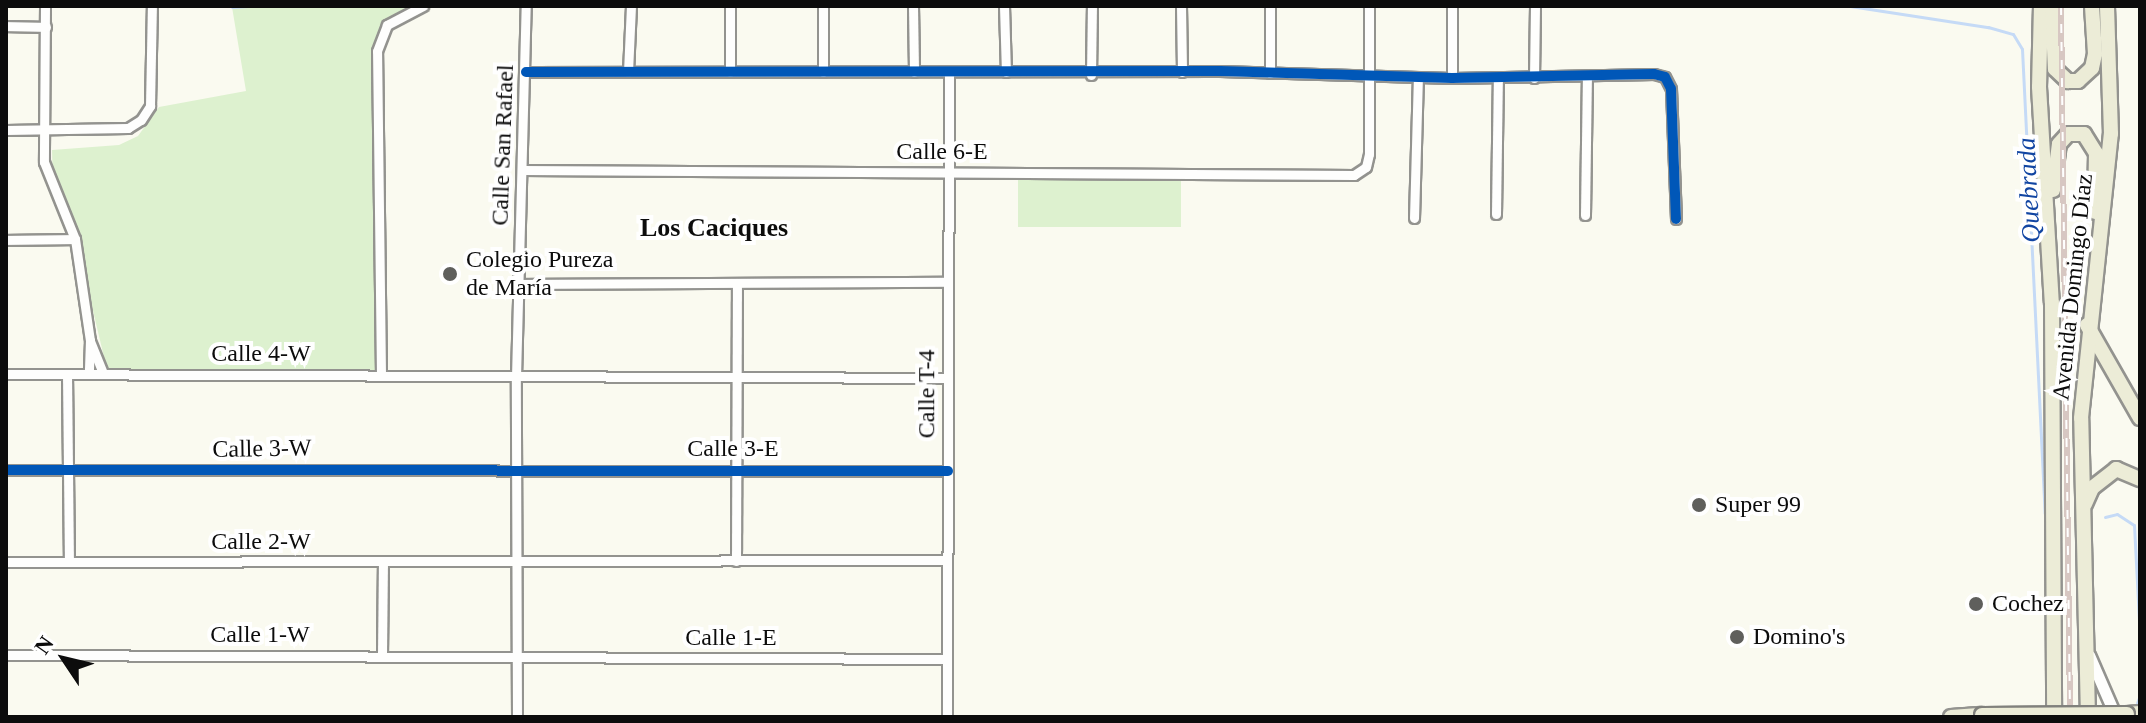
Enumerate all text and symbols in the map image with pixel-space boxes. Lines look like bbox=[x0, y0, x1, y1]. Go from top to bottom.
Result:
street label: Calle San Rafael bbox=[486, 64, 520, 226]
water label: Quebrada bbox=[2011, 137, 2047, 243]
street label: Calle 6-E bbox=[896, 138, 988, 166]
street label: Avenida Domingo Díaz bbox=[2047, 172, 2099, 402]
district label: Los Caciques bbox=[640, 212, 788, 244]
place label: Colegio Pureza de María bbox=[466, 246, 613, 302]
marker: Colegio Pureza de María bbox=[441, 265, 459, 283]
street label: Calle 4-W bbox=[211, 340, 311, 368]
street label: Calle T-4 bbox=[913, 349, 941, 439]
street label: Calle 3-W bbox=[212, 434, 312, 464]
street label: Calle 3-E bbox=[687, 435, 779, 463]
place label: Super 99 bbox=[1715, 491, 1801, 519]
marker: Super 99 bbox=[1690, 496, 1708, 514]
street label: Calle 2-W bbox=[211, 528, 311, 556]
place label: Cochez bbox=[1992, 590, 2064, 618]
marker: Cochez bbox=[1967, 595, 1985, 613]
north arrow bbox=[24, 619, 104, 699]
street label: Calle 1-W bbox=[210, 621, 310, 649]
place label: Domino's bbox=[1753, 623, 1845, 651]
street label: Calle 1-E bbox=[685, 624, 777, 652]
marker: Domino's bbox=[1728, 628, 1746, 646]
text: N bbox=[29, 631, 59, 659]

